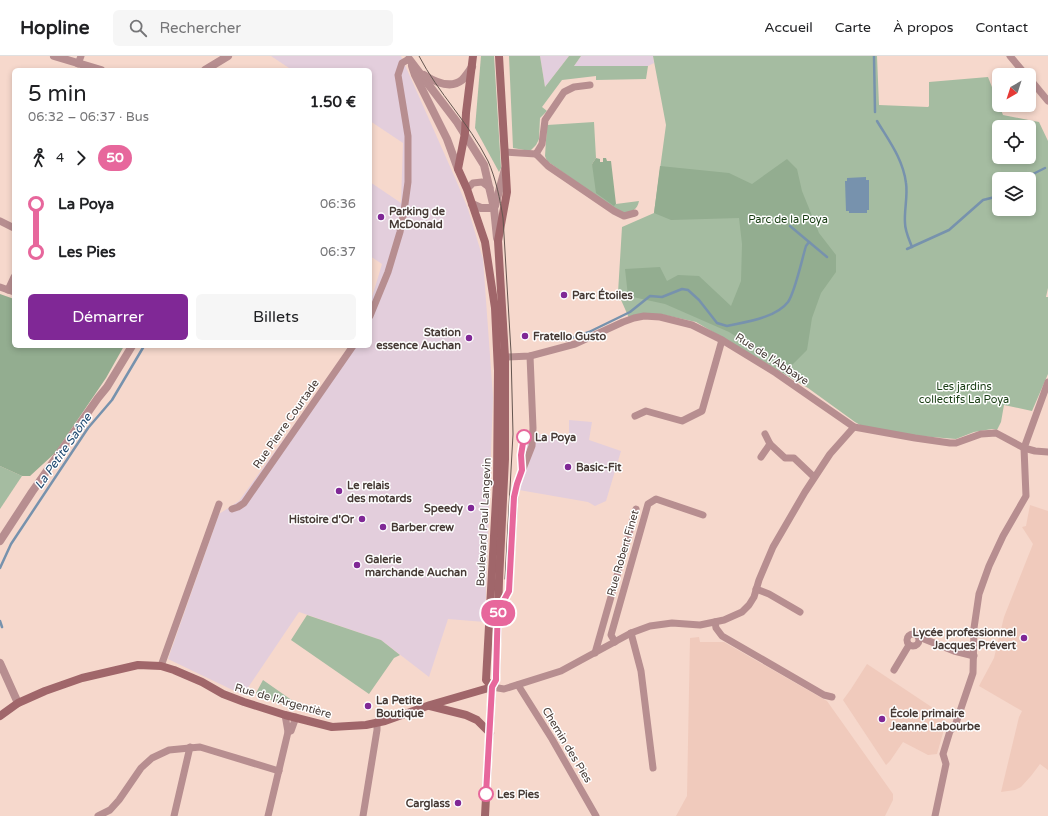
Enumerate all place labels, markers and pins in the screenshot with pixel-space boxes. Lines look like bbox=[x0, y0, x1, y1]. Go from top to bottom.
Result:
place label: Parking de McDonald bbox=[389, 205, 446, 231]
marker: Parking de McDonald bbox=[376, 212, 386, 222]
place label: Parc Étoiles bbox=[572, 288, 633, 302]
marker: Parc Étoiles bbox=[559, 290, 569, 300]
place label: Station essence Auchan bbox=[376, 326, 461, 352]
place label: Fratello Gusto bbox=[533, 330, 606, 343]
marker: Fratello Gusto bbox=[520, 331, 530, 341]
marker: Station essence Auchan bbox=[464, 333, 474, 343]
marker: La Poya bbox=[516, 429, 532, 445]
place label: La Poya bbox=[535, 431, 576, 445]
place label: Basic-Fit bbox=[576, 461, 622, 474]
marker: Basic-Fit bbox=[563, 462, 573, 472]
place label: Le relais des motards bbox=[347, 479, 412, 505]
marker: Le relais des motards bbox=[334, 486, 344, 496]
place label: Speedy bbox=[424, 502, 463, 516]
marker: Speedy bbox=[466, 503, 476, 513]
place label: Histoire d'Or bbox=[289, 513, 355, 526]
marker: Histoire d'Or bbox=[357, 514, 367, 524]
place label: Barber crew bbox=[391, 521, 454, 534]
marker: Barber crew bbox=[378, 522, 388, 532]
place label: Galerie marchande Auchan bbox=[365, 553, 467, 579]
marker: Galerie marchande Auchan bbox=[352, 560, 362, 570]
place label: Lycée professionnel Jacques Prévert bbox=[913, 626, 1017, 653]
marker: Lycée professionnel Jacques Prévert bbox=[1019, 633, 1029, 643]
place label: La Petite Boutique bbox=[376, 694, 425, 721]
marker: La Petite Boutique bbox=[363, 701, 373, 711]
place label: École primaire Jeanne Labourbe bbox=[889, 706, 981, 733]
marker: École primaire Jeanne Labourbe bbox=[877, 714, 887, 724]
marker: Les Pies bbox=[478, 786, 494, 802]
place label: Les Pies bbox=[497, 788, 540, 801]
place label: Carglass bbox=[406, 797, 451, 811]
marker: Carglass bbox=[453, 798, 463, 808]

